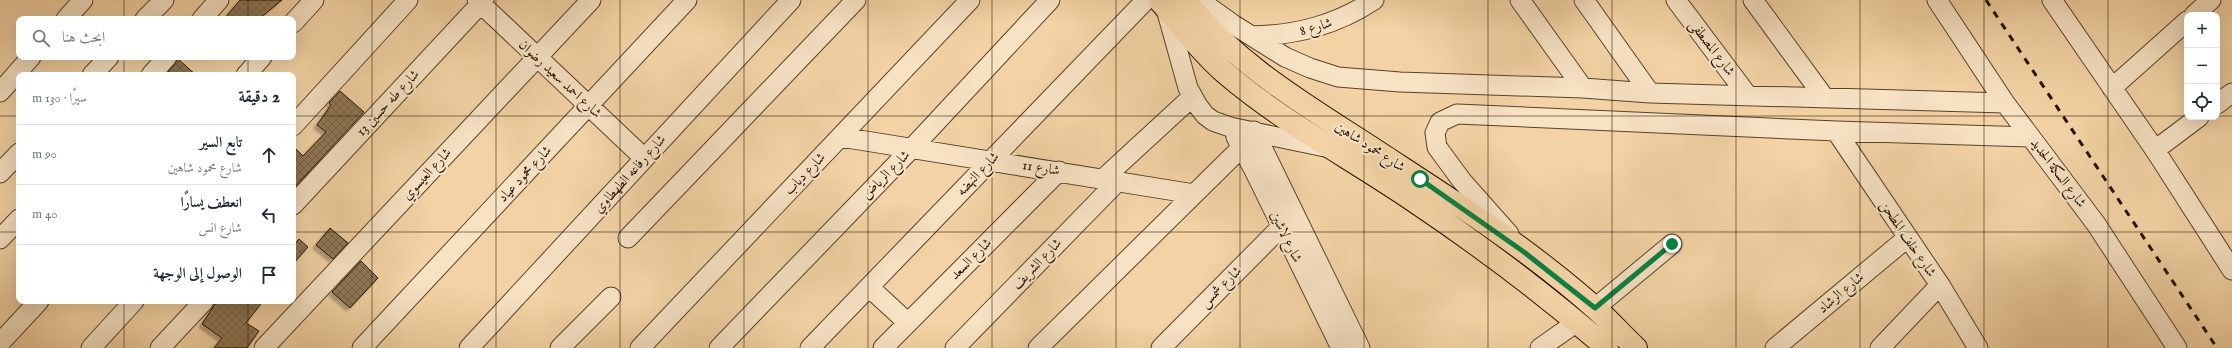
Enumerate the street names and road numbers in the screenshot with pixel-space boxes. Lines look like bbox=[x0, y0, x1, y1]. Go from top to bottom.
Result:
street label: شارع 8 bbox=[1298, 14, 1335, 42]
street label: شارع المصطفى bbox=[1683, 16, 1739, 81]
street label: شارع احمد سعيد رضوان bbox=[513, 36, 606, 124]
street label: شارع طه حسين 13 bbox=[352, 66, 425, 142]
street label: شارع محمود شاهين bbox=[1331, 118, 1408, 178]
street label: شارع رفاعه الطهطاوي bbox=[590, 131, 672, 219]
street label: شارع السكة الحديد bbox=[2024, 135, 2090, 213]
street label: شارع محمود عياد bbox=[494, 142, 557, 208]
street label: شارع العيسوي bbox=[398, 144, 457, 205]
street label: شارع الرياض bbox=[858, 146, 915, 205]
street label: شارع النهضه bbox=[953, 148, 1005, 201]
street label: شارع دياب bbox=[780, 149, 831, 201]
street label: شارع 11 bbox=[1021, 156, 1061, 182]
street label: شارع خلف المطحن bbox=[1874, 197, 1940, 282]
street label: شارع لاشين bbox=[1264, 208, 1306, 267]
street label: شارع السعد bbox=[946, 234, 997, 285]
street label: شارع الشريف bbox=[1008, 235, 1067, 295]
street label: شارع شمس bbox=[1196, 262, 1247, 313]
street label: شارع الرشاد bbox=[1814, 268, 1869, 319]

